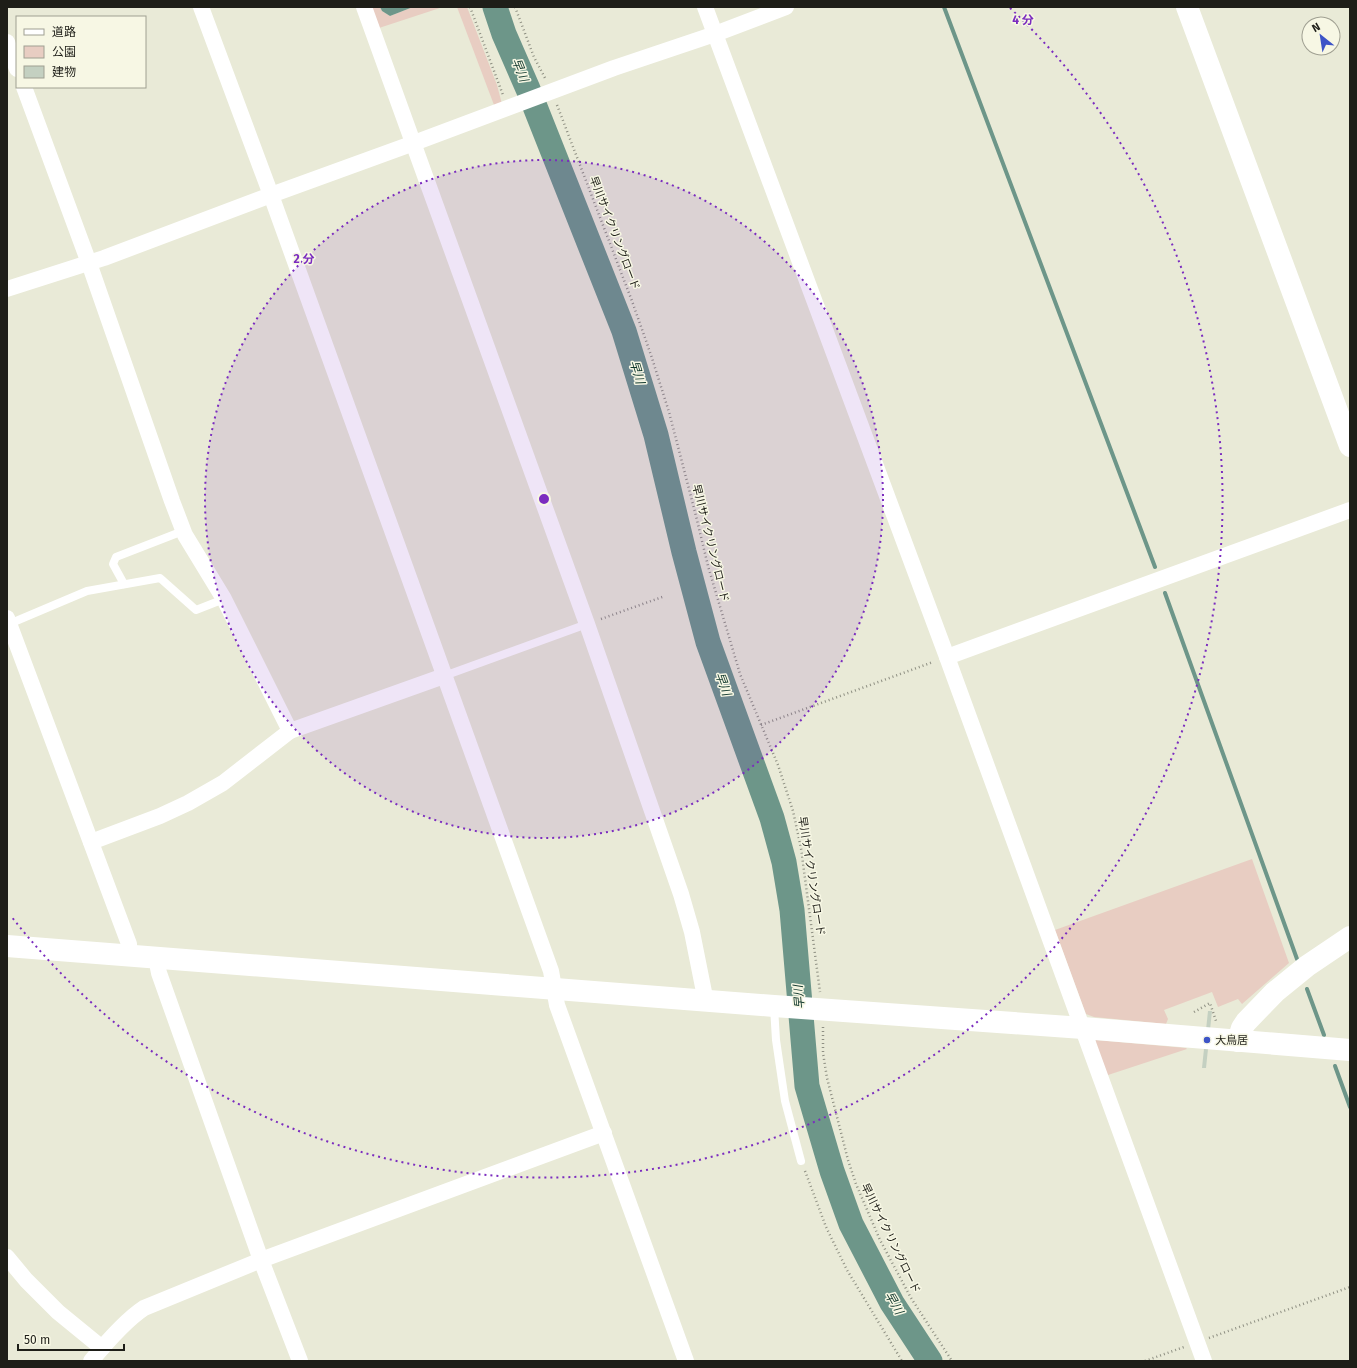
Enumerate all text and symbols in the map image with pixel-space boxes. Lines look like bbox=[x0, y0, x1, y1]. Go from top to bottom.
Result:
text: 4 分 bbox=[1012, 13, 1034, 27]
legend bbox=[16, 16, 146, 88]
north arrow bbox=[1301, 16, 1341, 56]
text: N bbox=[1310, 20, 1323, 35]
text: 道路 bbox=[52, 25, 76, 39]
text: 公園 bbox=[52, 45, 76, 59]
water label: 早川 bbox=[509, 56, 532, 86]
text: 建物 bbox=[52, 65, 76, 79]
street label: 早川サイクリングロード bbox=[587, 174, 642, 292]
text: 2 分 bbox=[293, 252, 315, 266]
water label: 早川 bbox=[627, 358, 648, 387]
street label: 早川サイクリングロード bbox=[690, 483, 731, 603]
centre of rings bbox=[537, 492, 551, 506]
water label: 早川 bbox=[712, 670, 734, 700]
street label: 早川サイクリングロード bbox=[796, 815, 827, 937]
water label: 早川 bbox=[791, 982, 807, 1010]
place label: 大鳥居 bbox=[1215, 1034, 1248, 1047]
marker: 大鳥居 bbox=[1202, 1035, 1212, 1045]
street label: 早川サイクリングロード bbox=[858, 1181, 923, 1295]
water label: 早川 bbox=[882, 1289, 907, 1319]
scale bar bbox=[18, 1326, 124, 1352]
text: 50 m bbox=[24, 1333, 50, 1347]

